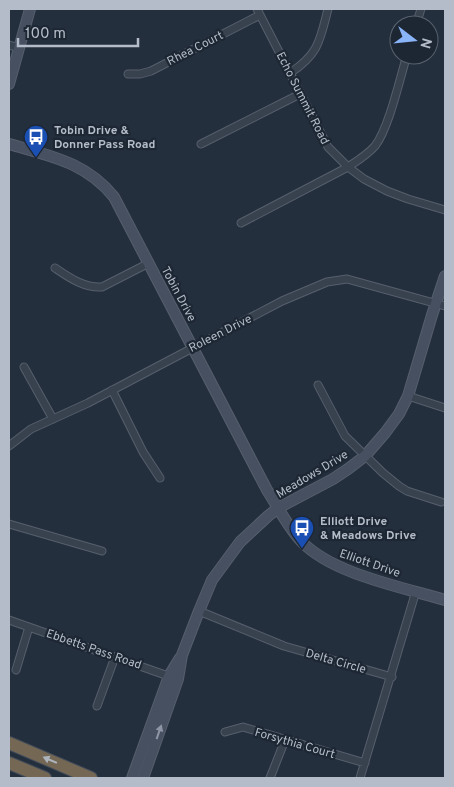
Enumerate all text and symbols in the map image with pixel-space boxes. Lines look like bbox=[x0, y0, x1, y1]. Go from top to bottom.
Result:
scale bar bbox=[18, 15, 138, 47]
north arrow bbox=[389, 15, 439, 65]
text: 100 m bbox=[25, 25, 66, 44]
street label: Rhea Court bbox=[165, 28, 226, 70]
text: N bbox=[415, 36, 435, 50]
street label: Echo Summit Road bbox=[272, 49, 332, 147]
place label: Tobin Drive & Donner Pass Road bbox=[54, 123, 155, 153]
bus stop icon: Tobin Drive & Donner Pass Road bbox=[23, 124, 49, 158]
street label: Tobin Drive bbox=[157, 264, 199, 325]
street label: Roleen Drive bbox=[186, 311, 255, 357]
street label: Meadows Drive bbox=[274, 447, 351, 503]
place label: Elliott Drive & Meadows Drive bbox=[320, 514, 416, 544]
bus stop icon: Elliott Drive & Meadows Drive bbox=[289, 515, 315, 549]
street label: Elliott Drive bbox=[337, 546, 402, 582]
street label: Ebbetts Pass Road bbox=[44, 626, 144, 674]
street label: Delta Circle bbox=[304, 646, 368, 678]
one-way arrow bbox=[156, 725, 164, 740]
street label: Forsythia Court bbox=[253, 725, 337, 763]
one-way arrow bbox=[43, 756, 57, 764]

